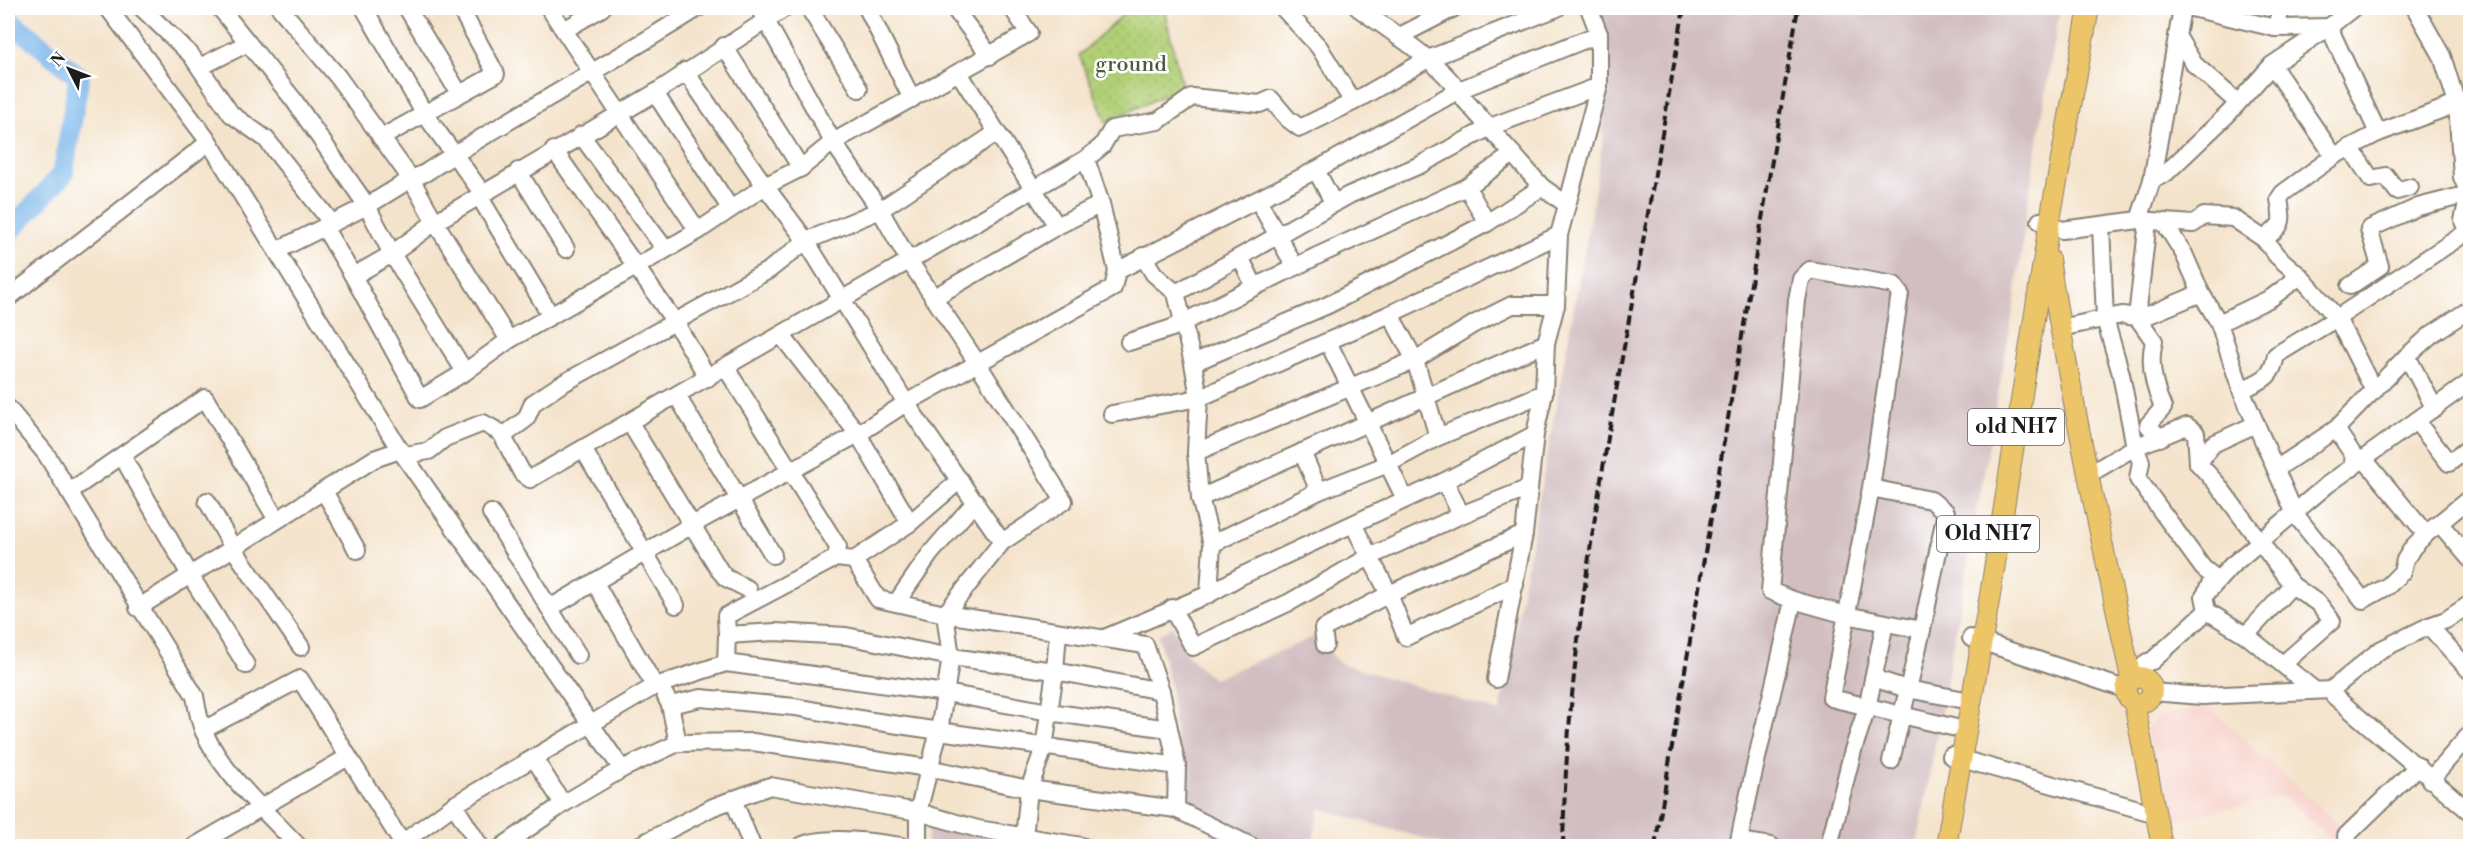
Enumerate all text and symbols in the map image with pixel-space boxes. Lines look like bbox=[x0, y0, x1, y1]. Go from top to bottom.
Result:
north arrow bbox=[39, 39, 99, 99]
text: N bbox=[47, 48, 70, 71]
park label: ground bbox=[1095, 51, 1167, 78]
road number: old NH7 bbox=[1968, 409, 2064, 445]
road number: Old NH7 bbox=[1937, 516, 2039, 552]

